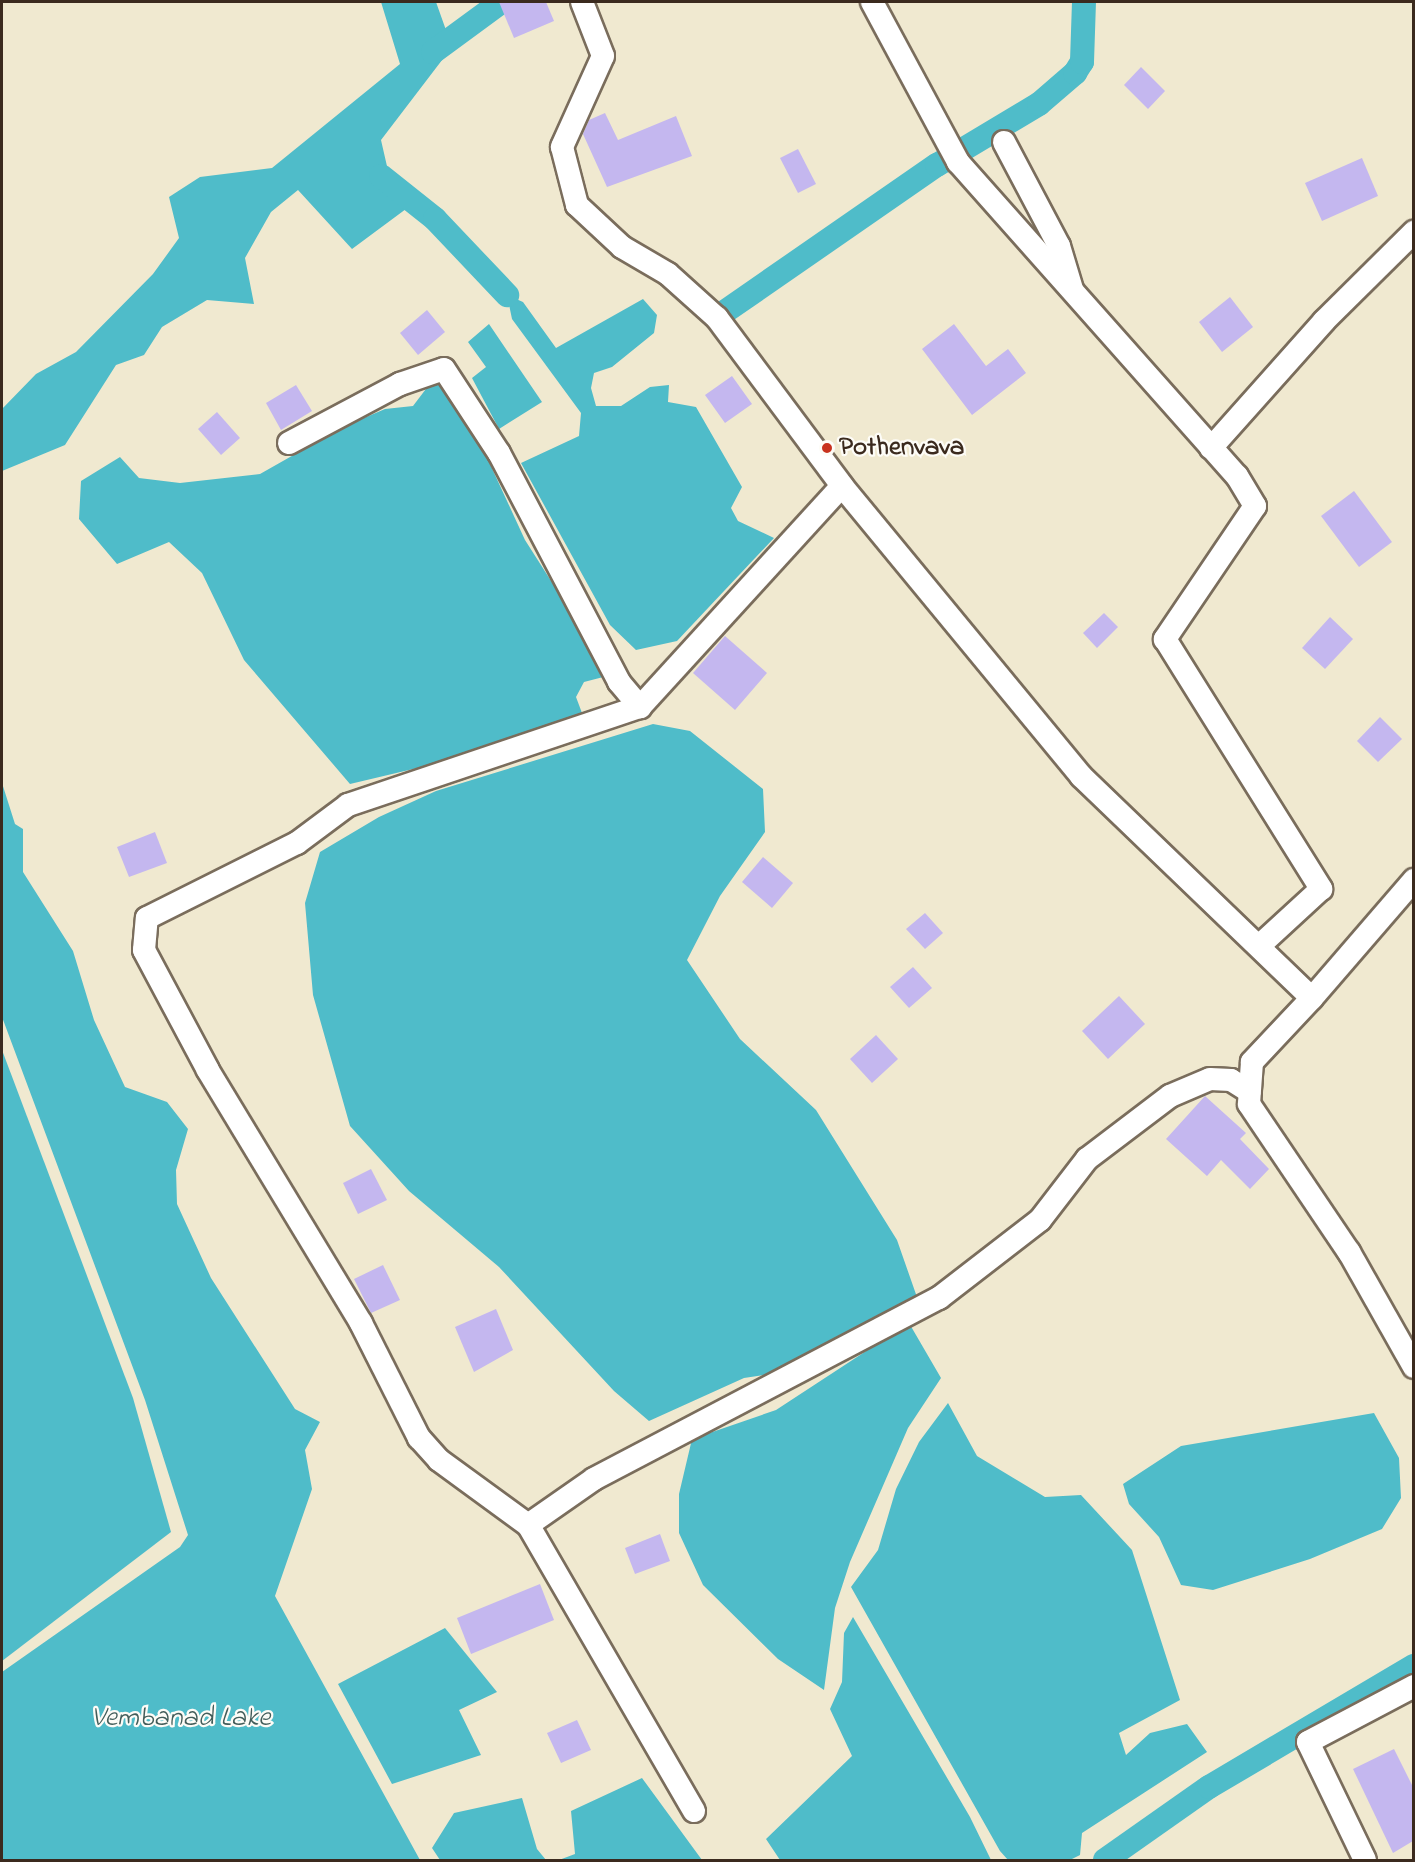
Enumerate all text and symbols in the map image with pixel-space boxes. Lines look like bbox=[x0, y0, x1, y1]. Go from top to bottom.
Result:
place label: Pothenvava bbox=[839, 432, 964, 464]
marker: Pothenvava bbox=[820, 441, 834, 455]
water label: Vembanad Lake bbox=[91, 1702, 271, 1736]

